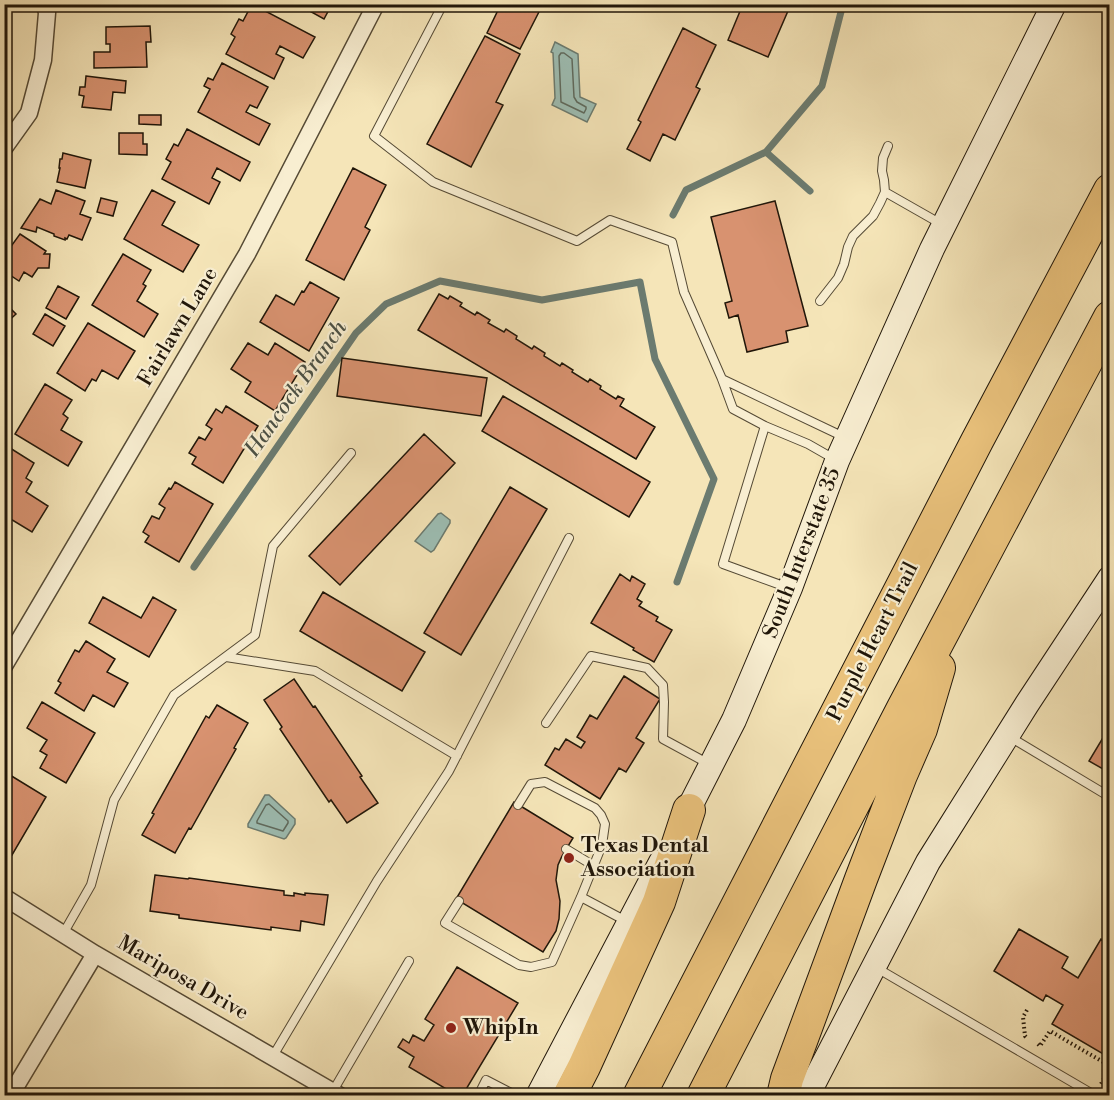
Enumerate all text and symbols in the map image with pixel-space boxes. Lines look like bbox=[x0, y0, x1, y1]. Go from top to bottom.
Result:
street label: Fairlawn Lane bbox=[132, 263, 224, 391]
water label: Hancock Branch bbox=[238, 315, 353, 463]
street label: South Interstate 35 bbox=[757, 464, 847, 642]
street label: Purple Heart Trail bbox=[822, 558, 924, 726]
place label: Texas Dental Association bbox=[580, 833, 709, 883]
marker: Texas Dental Association bbox=[562, 851, 576, 865]
street label: Mariposa Drive bbox=[113, 930, 253, 1026]
place label: WhipIn bbox=[462, 1015, 539, 1041]
marker: WhipIn bbox=[444, 1021, 458, 1035]

